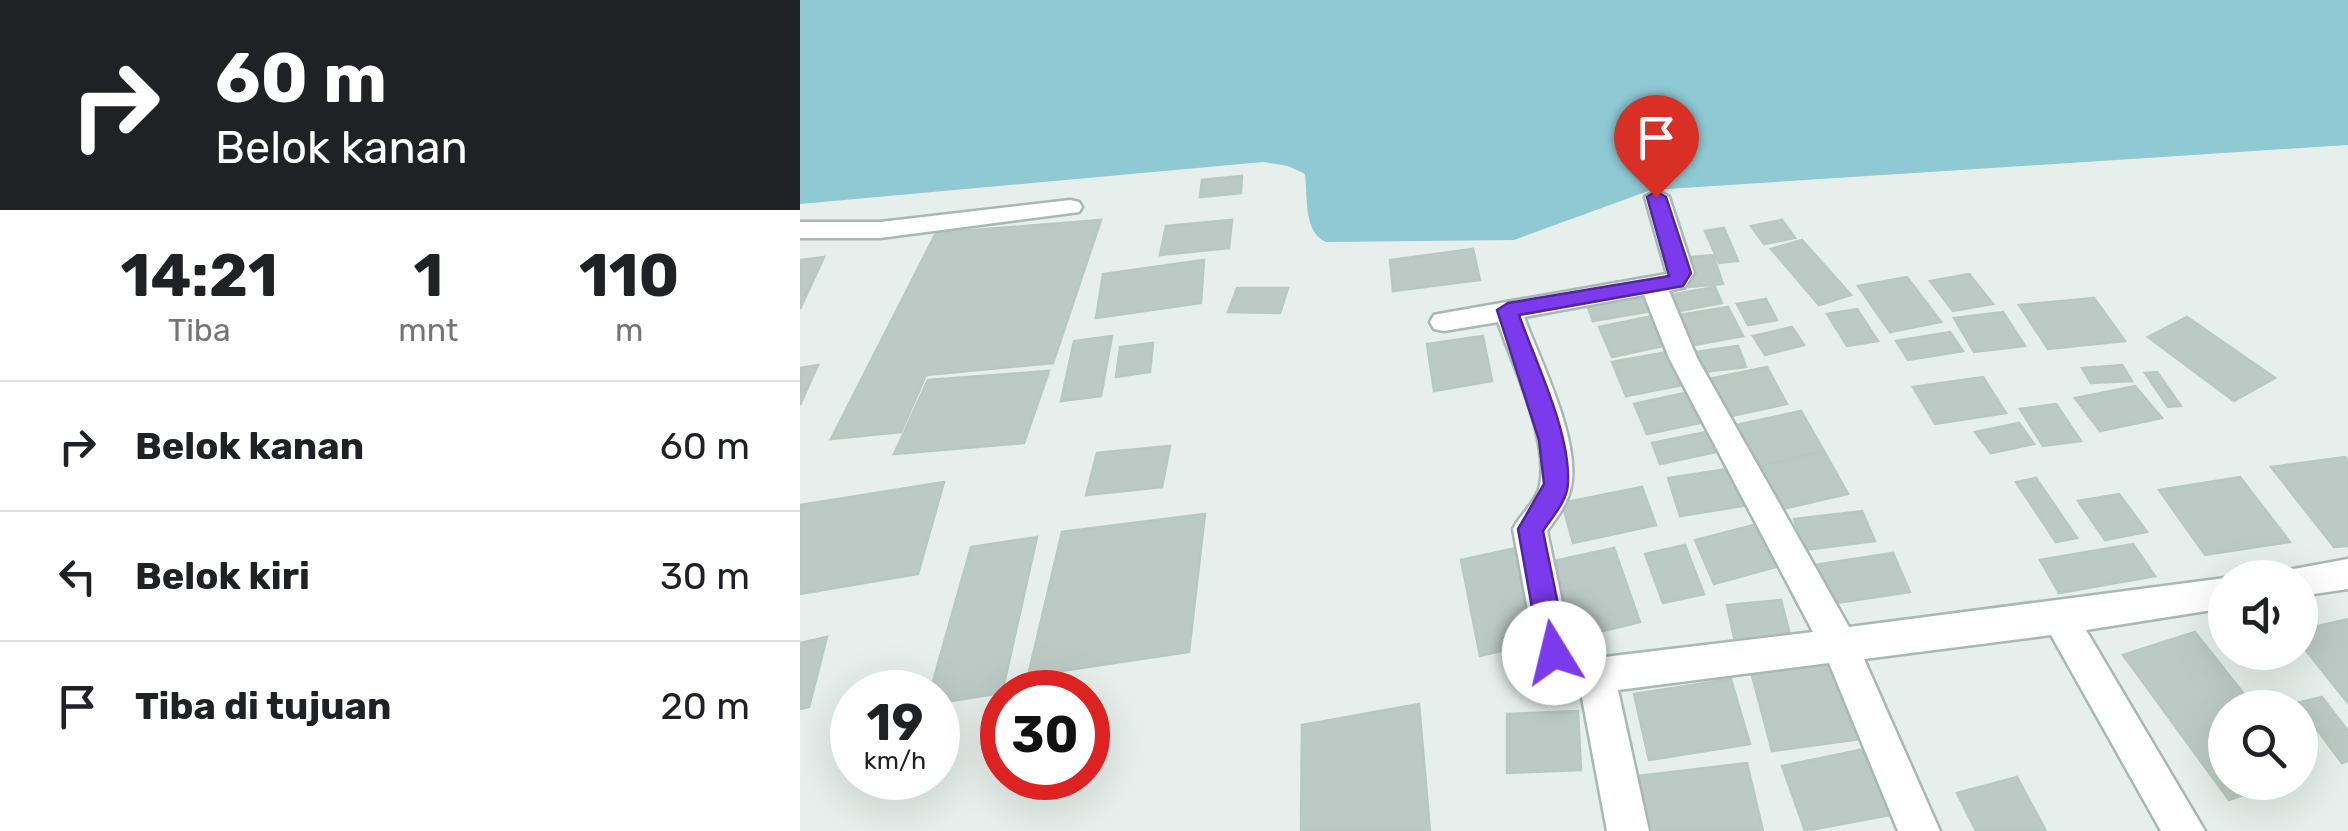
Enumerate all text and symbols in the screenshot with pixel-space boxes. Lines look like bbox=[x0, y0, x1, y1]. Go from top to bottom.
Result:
text: 60 m bbox=[215, 37, 387, 120]
icon: right bbox=[50, 40, 180, 170]
pin bbox=[1614, 95, 1699, 198]
icon: arrive bbox=[1629, 110, 1684, 165]
text: Belok kanan bbox=[215, 121, 468, 174]
text: 14:21 bbox=[121, 240, 278, 311]
text: 1 bbox=[413, 240, 443, 311]
text: 110 bbox=[579, 240, 679, 311]
text: Tiba bbox=[168, 311, 231, 349]
text: mnt bbox=[398, 311, 458, 349]
text: m bbox=[615, 311, 643, 349]
icon: right bbox=[50, 419, 105, 474]
text: Belok kanan bbox=[135, 423, 364, 469]
text: 60 m bbox=[660, 423, 750, 469]
icon: left bbox=[50, 549, 105, 604]
text: Belok kiri bbox=[135, 553, 310, 599]
text: 30 m bbox=[660, 553, 750, 599]
map controls bbox=[2208, 560, 2318, 800]
button: sound bbox=[2208, 560, 2318, 670]
position arrow bbox=[1502, 601, 1606, 705]
speed limit sign: 30 bbox=[980, 670, 1110, 800]
icon: arrive bbox=[50, 679, 105, 734]
text: Tiba di tujuan bbox=[135, 683, 391, 729]
text: 20 m bbox=[660, 683, 750, 729]
button: search bbox=[2208, 690, 2318, 800]
text: 19 bbox=[867, 693, 923, 753]
text: km/h bbox=[864, 746, 926, 775]

